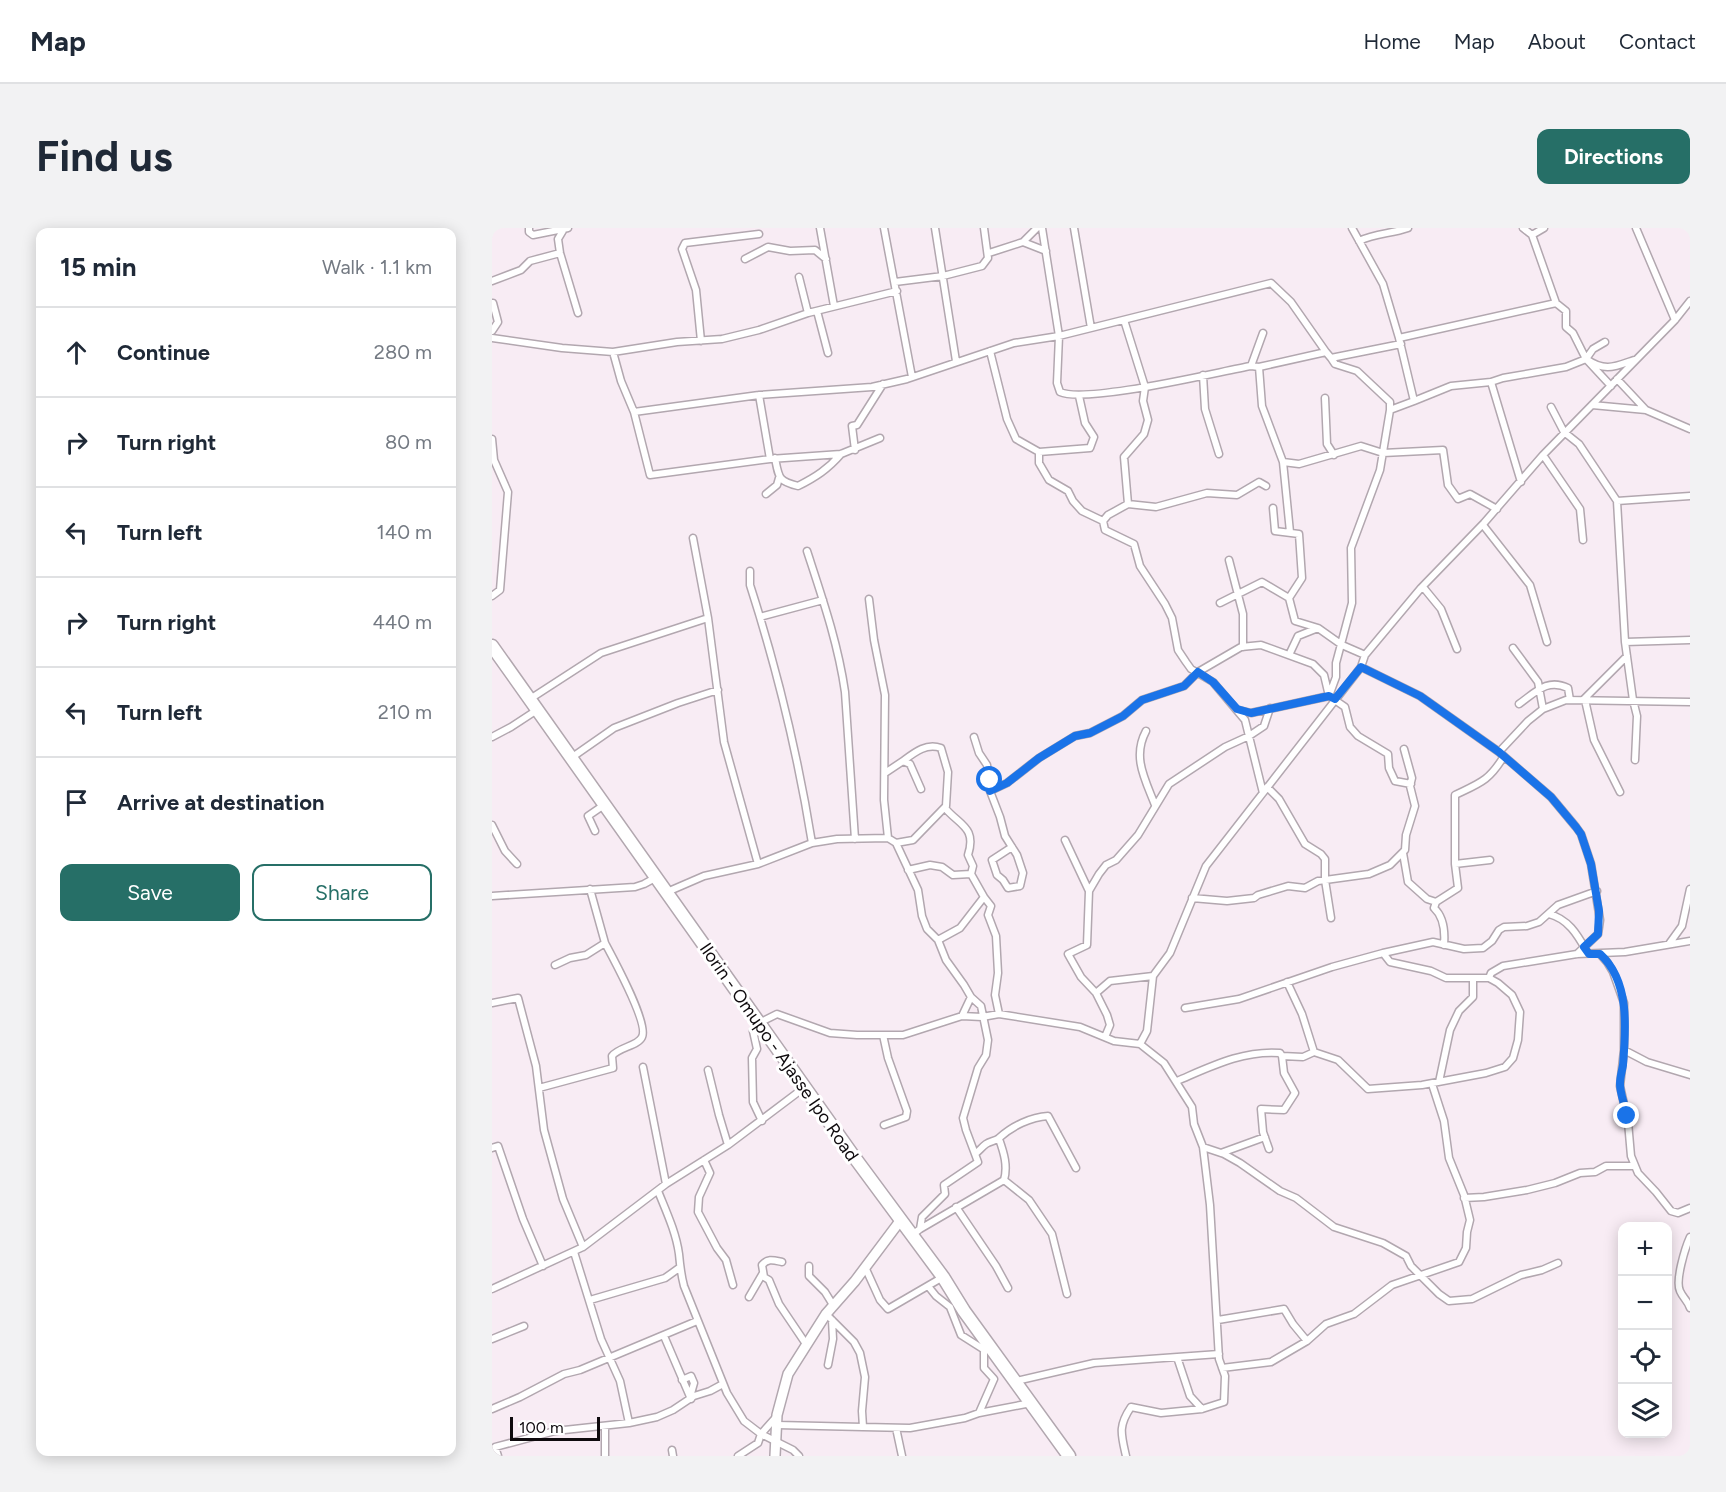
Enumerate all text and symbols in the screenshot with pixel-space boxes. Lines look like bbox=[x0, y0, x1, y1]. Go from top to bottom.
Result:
text: Map bbox=[30, 24, 86, 58]
text: Home bbox=[1364, 29, 1421, 54]
text: Map bbox=[1454, 29, 1495, 54]
text: About bbox=[1528, 29, 1586, 54]
text: Contact bbox=[1619, 29, 1696, 54]
button: Directions bbox=[1537, 129, 1690, 184]
text: Find us bbox=[36, 131, 173, 182]
text: 15 min bbox=[60, 251, 137, 283]
text: Walk · 1.1 km bbox=[322, 255, 432, 279]
icon: ahead bbox=[60, 336, 93, 369]
text: Continue bbox=[117, 339, 210, 366]
text: 280 m bbox=[374, 340, 432, 364]
icon: right bbox=[60, 426, 93, 459]
text: Turn right bbox=[117, 429, 216, 456]
text: 80 m bbox=[385, 430, 432, 454]
icon: left bbox=[60, 516, 93, 549]
text: Turn left bbox=[117, 519, 203, 546]
text: 140 m bbox=[377, 520, 432, 544]
icon: right bbox=[60, 606, 93, 639]
text: Turn right bbox=[117, 609, 216, 636]
text: 440 m bbox=[372, 610, 432, 634]
icon: left bbox=[60, 696, 93, 729]
text: Turn left bbox=[117, 699, 203, 726]
text: 210 m bbox=[378, 700, 432, 724]
route start bbox=[976, 766, 1002, 792]
icon: arrive bbox=[60, 786, 93, 819]
text: Arrive at destination bbox=[117, 789, 325, 816]
button: Save bbox=[60, 864, 240, 921]
button: Share bbox=[252, 864, 432, 921]
street label: Ilorin - Omupo - Ajasse Ipo Road bbox=[695, 938, 863, 1166]
route end bbox=[1613, 1102, 1639, 1128]
map controls bbox=[1618, 1222, 1672, 1438]
button: + bbox=[1618, 1222, 1672, 1276]
button: − bbox=[1618, 1276, 1672, 1330]
button: locate bbox=[1618, 1330, 1672, 1384]
button: layers bbox=[1618, 1384, 1672, 1438]
scale bar bbox=[510, 1414, 600, 1442]
text: 100 m bbox=[519, 1418, 564, 1437]

